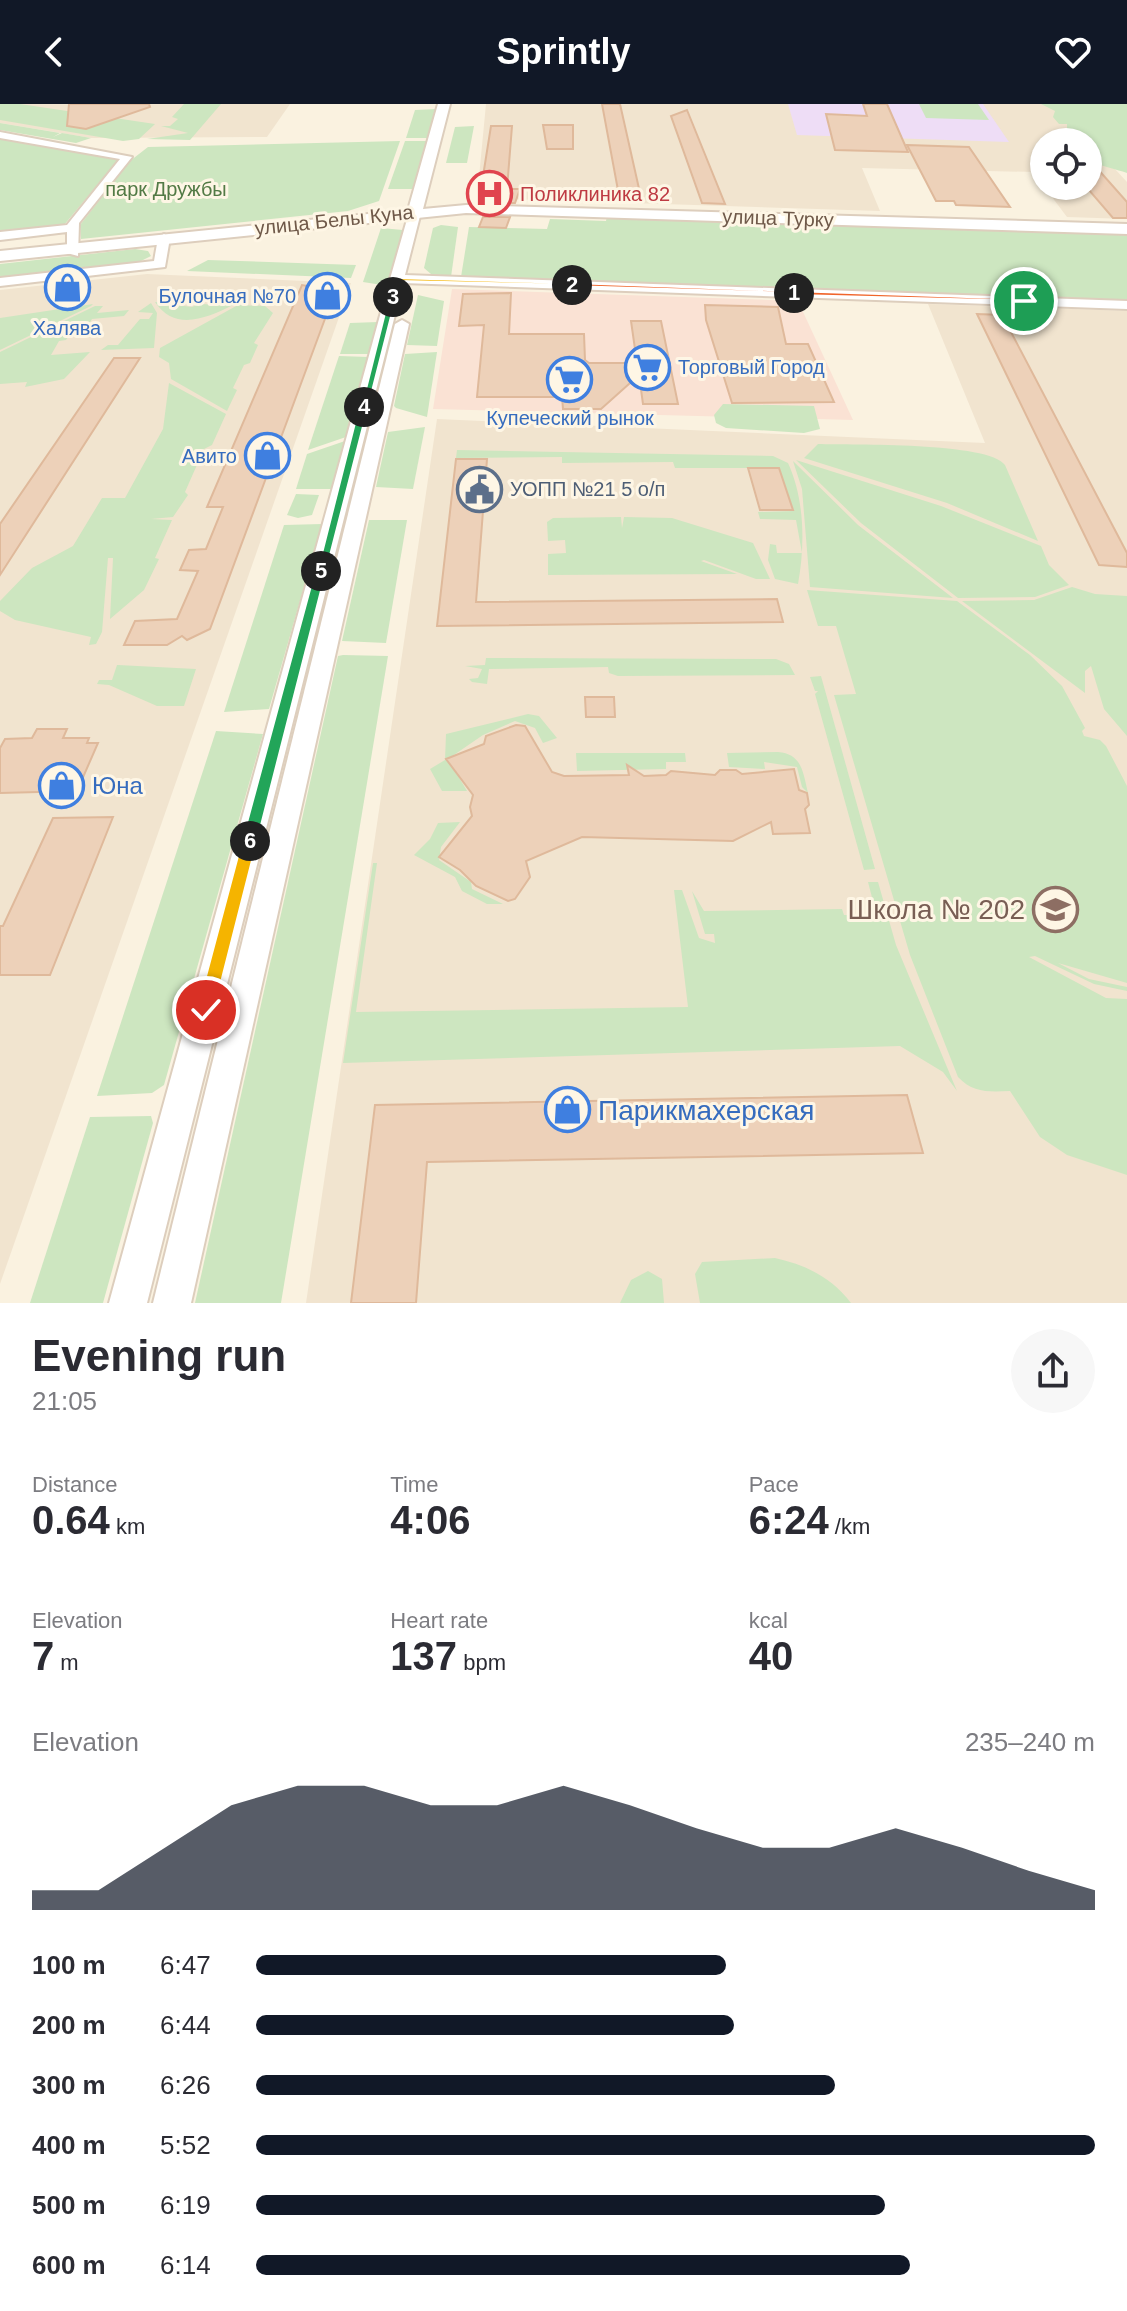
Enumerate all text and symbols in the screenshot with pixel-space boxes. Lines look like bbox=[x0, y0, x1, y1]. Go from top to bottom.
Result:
icon: back bbox=[32, 30, 76, 74]
icon: heart bbox=[1051, 30, 1095, 74]
text: Sprintly bbox=[496, 31, 631, 72]
map controls bbox=[1030, 128, 1102, 200]
button: locate bbox=[1030, 128, 1102, 200]
hospital icon: Поликлиника 82 bbox=[465, 170, 513, 218]
park label: парк Дружбы bbox=[105, 178, 227, 200]
place label: Поликлиника 82 bbox=[520, 183, 670, 205]
street label: улица Белы Куна bbox=[254, 201, 415, 239]
street label: улица Турку bbox=[722, 205, 834, 231]
shop icon: Халява bbox=[43, 264, 91, 312]
pin: 2 bbox=[552, 265, 592, 305]
pin bbox=[990, 267, 1058, 335]
shop icon: Булочная №70 bbox=[303, 272, 351, 320]
text: 2 bbox=[566, 272, 578, 297]
pin: 1 bbox=[774, 273, 814, 313]
pin: 3 bbox=[373, 277, 413, 317]
icon: arrive bbox=[1002, 279, 1046, 323]
text: 1 bbox=[788, 280, 800, 305]
text: 3 bbox=[387, 284, 399, 309]
place label: Булочная №70 bbox=[159, 285, 296, 307]
place label: Халява bbox=[33, 317, 102, 339]
supermarket icon: Торговый Город bbox=[623, 343, 671, 391]
supermarket icon: Купеческий рынок bbox=[546, 355, 594, 403]
place label: Торговый Город bbox=[678, 356, 825, 378]
pin: 4 bbox=[344, 387, 384, 427]
text: 4 bbox=[358, 394, 370, 419]
place label: Купеческий рынок bbox=[486, 407, 654, 429]
shop icon: Авито bbox=[244, 432, 292, 480]
place label: Авито bbox=[182, 445, 237, 467]
public building icon: УОПП №21 5 о/п bbox=[455, 465, 503, 513]
place label: УОПП №21 5 о/п bbox=[510, 478, 665, 500]
pin: 5 bbox=[301, 551, 341, 591]
text: 5 bbox=[315, 558, 327, 583]
shop icon: Юна bbox=[37, 762, 85, 810]
place label: Юна bbox=[92, 772, 144, 799]
pin: 6 bbox=[230, 821, 270, 861]
text: 6 bbox=[244, 828, 256, 853]
school or university icon: Школа № 202 bbox=[1032, 885, 1080, 933]
place label: Школа № 202 bbox=[848, 894, 1025, 925]
pin bbox=[172, 976, 240, 1044]
icon: check bbox=[184, 988, 228, 1032]
shop icon: Парикмахерская bbox=[543, 1086, 591, 1134]
place label: Парикмахерская bbox=[598, 1095, 814, 1126]
button: share bbox=[1011, 1329, 1095, 1413]
text: Evening run bbox=[32, 1331, 286, 1380]
text: 21:05 bbox=[32, 1386, 97, 1416]
text: Distance bbox=[32, 1472, 118, 1497]
text: Time bbox=[390, 1472, 438, 1497]
text: Pace bbox=[749, 1472, 799, 1497]
text: 0.64 bbox=[32, 1498, 110, 1542]
text: 4:06 bbox=[390, 1498, 470, 1542]
text: 6:24 bbox=[749, 1498, 829, 1542]
text: km bbox=[110, 1514, 145, 1539]
text: /km bbox=[829, 1514, 870, 1539]
text: Elevation bbox=[32, 1608, 123, 1633]
text: Heart rate bbox=[390, 1608, 488, 1633]
text: kcal bbox=[749, 1608, 788, 1633]
text: 7 bbox=[32, 1634, 54, 1678]
text: 137 bbox=[390, 1634, 457, 1678]
text: 40 bbox=[749, 1634, 793, 1678]
text: m bbox=[54, 1650, 79, 1675]
text: bpm bbox=[457, 1650, 506, 1675]
text: Elevation bbox=[32, 1727, 139, 1757]
text: 235–240 m bbox=[965, 1727, 1095, 1757]
text: 100 m bbox=[32, 1950, 106, 1980]
text: 6:47 bbox=[160, 1950, 211, 1980]
text: 200 m bbox=[32, 2010, 106, 2040]
text: 6:44 bbox=[160, 2010, 211, 2040]
text: 300 m bbox=[32, 2070, 106, 2100]
text: 6:26 bbox=[160, 2070, 211, 2100]
text: 400 m bbox=[32, 2130, 106, 2160]
text: 5:52 bbox=[160, 2130, 211, 2160]
text: 500 m bbox=[32, 2190, 106, 2220]
text: 6:19 bbox=[160, 2190, 211, 2220]
text: 600 m bbox=[32, 2250, 106, 2280]
text: 6:14 bbox=[160, 2250, 211, 2280]

